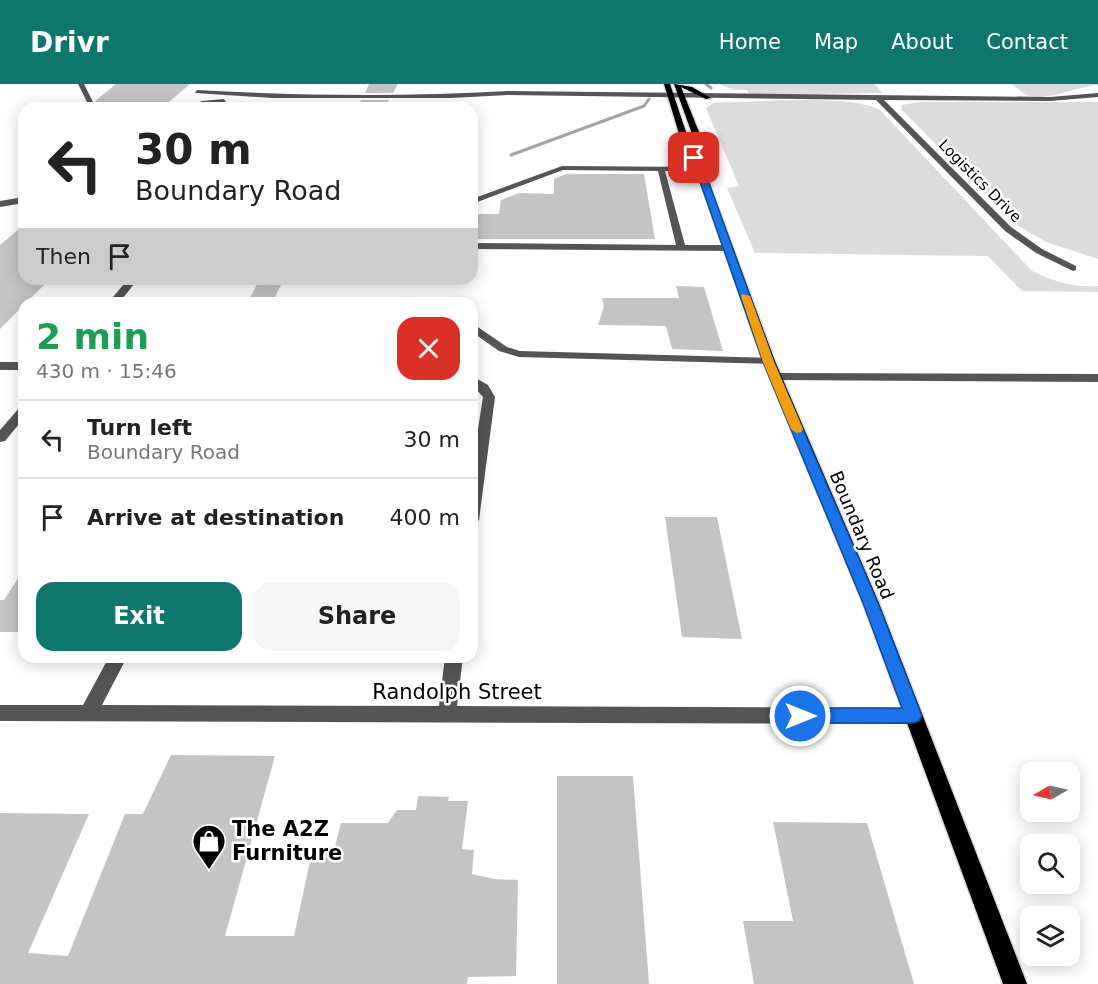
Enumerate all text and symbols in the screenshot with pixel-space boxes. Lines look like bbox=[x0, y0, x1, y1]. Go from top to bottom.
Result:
text: Drivr bbox=[30, 26, 109, 59]
text: Home bbox=[719, 30, 781, 54]
text: Map bbox=[814, 30, 858, 54]
text: About bbox=[891, 30, 953, 54]
text: Contact bbox=[986, 30, 1068, 54]
text: 30 m bbox=[135, 125, 252, 174]
icon: left bbox=[36, 126, 114, 204]
pin bbox=[668, 132, 719, 183]
street label: Logistics Drive bbox=[935, 136, 1025, 226]
icon: arrive bbox=[677, 141, 710, 174]
text: Boundary Road bbox=[135, 175, 341, 206]
icon: arrive bbox=[103, 240, 136, 273]
text: Then bbox=[36, 244, 91, 269]
text: 2 min bbox=[36, 316, 149, 357]
button: close bbox=[397, 317, 460, 380]
text: 430 m · 15:46 bbox=[36, 359, 177, 383]
text: Turn left bbox=[87, 415, 192, 440]
icon: left bbox=[36, 423, 69, 456]
text: 30 m bbox=[404, 427, 460, 452]
text: Boundary Road bbox=[87, 440, 240, 464]
street label: Boundary Road bbox=[825, 468, 899, 602]
icon: arrive bbox=[36, 501, 69, 534]
text: Arrive at destination bbox=[87, 505, 344, 530]
text: 400 m bbox=[390, 505, 460, 530]
button: Exit bbox=[36, 582, 242, 651]
button: Share bbox=[254, 582, 460, 651]
street label: Randolph Street bbox=[372, 680, 542, 704]
position arrow bbox=[768, 684, 832, 748]
north arrow bbox=[1020, 762, 1080, 822]
map controls bbox=[1020, 762, 1080, 966]
place label: The A2Z Furniture bbox=[232, 817, 342, 865]
shop icon: The A2Z Furniture bbox=[191, 823, 227, 870]
button: search bbox=[1020, 834, 1080, 894]
button: layers bbox=[1020, 906, 1080, 966]

